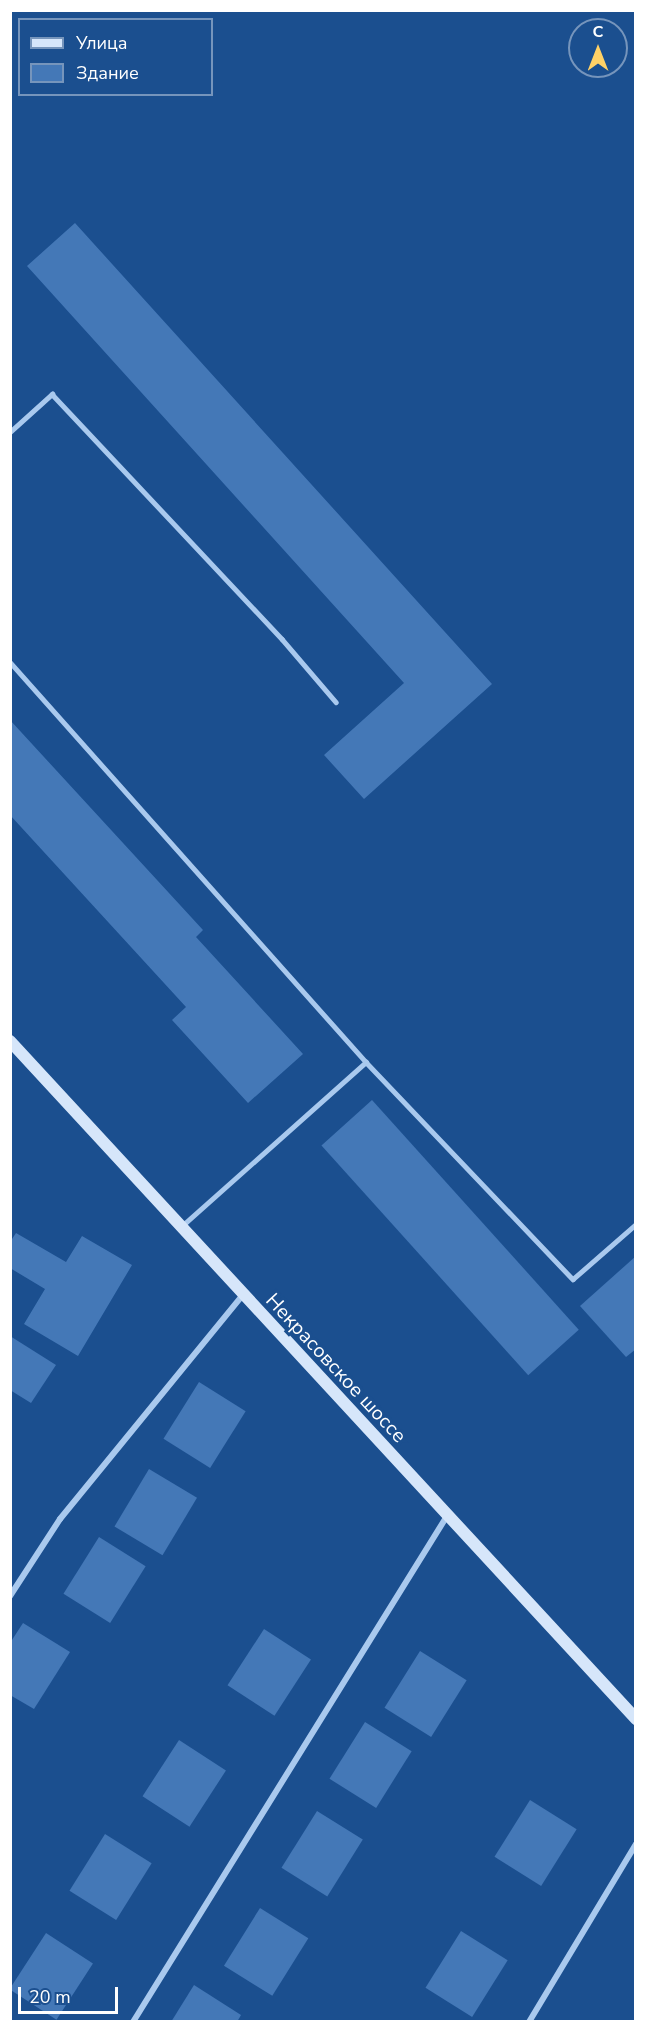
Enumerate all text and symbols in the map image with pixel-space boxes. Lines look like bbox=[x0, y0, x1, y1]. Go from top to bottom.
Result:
legend bbox=[18, 18, 213, 96]
north arrow bbox=[568, 18, 628, 78]
text: С bbox=[593, 21, 603, 43]
text: Улица bbox=[76, 31, 127, 55]
text: Здание bbox=[76, 61, 139, 85]
street label: Некрасовское шоссе bbox=[261, 1288, 411, 1448]
scale bar bbox=[21, 1975, 122, 2013]
text: 20 m bbox=[29, 1985, 71, 2009]

